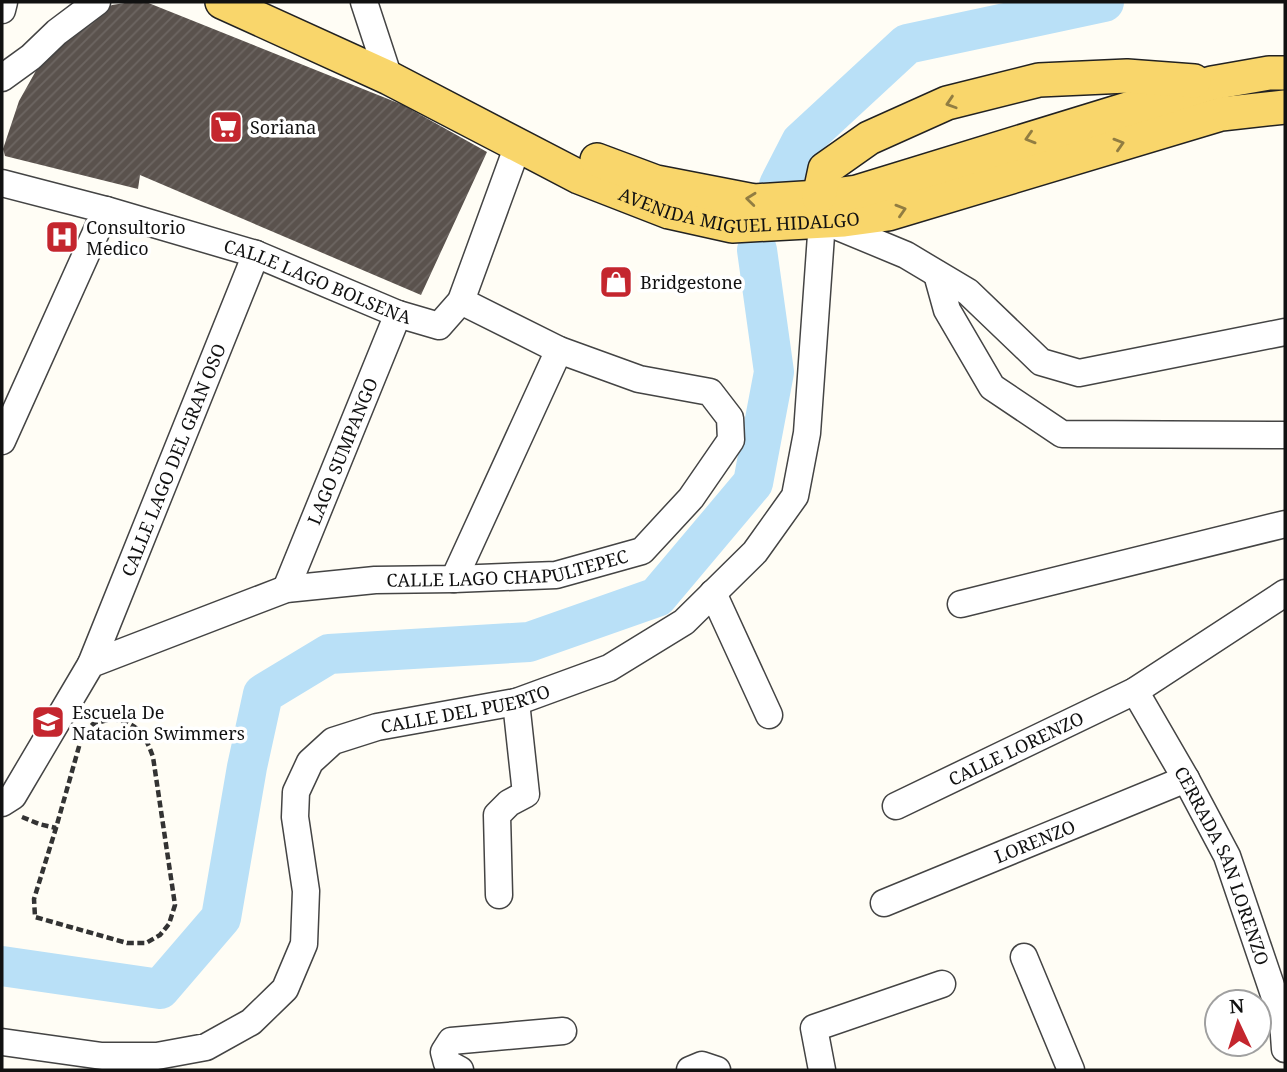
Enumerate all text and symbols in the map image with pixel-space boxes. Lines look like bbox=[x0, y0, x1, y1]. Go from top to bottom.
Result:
one-way arrow bbox=[945, 94, 957, 109]
supermarket icon: Soriana bbox=[207, 108, 245, 146]
place label: Soriana bbox=[250, 115, 316, 139]
one-way arrow bbox=[1024, 130, 1036, 145]
one-way arrow bbox=[1113, 138, 1125, 153]
street label: AVENIDA MIGUEL HIDALGO bbox=[615, 182, 861, 239]
one-way arrow bbox=[745, 192, 756, 207]
one-way arrow bbox=[895, 204, 907, 219]
place label: Consultorio Medico bbox=[86, 215, 186, 260]
hospital icon: Consultorio Medico bbox=[43, 218, 81, 256]
street label: CALLE LAGO BOLSENA bbox=[221, 233, 414, 329]
shop icon: Bridgestone bbox=[597, 263, 635, 301]
place label: Bridgestone bbox=[640, 270, 742, 294]
street label: CALLE LAGO DEL GRAN OSO bbox=[116, 340, 231, 580]
street label: LAGO SUMPANGO bbox=[302, 374, 383, 528]
street label: CALLE LAGO CHAPULTEPEC bbox=[386, 544, 631, 592]
street label: CALLE DEL PUERTO bbox=[379, 679, 553, 738]
place label: Escuela De Natacion Swimmers bbox=[72, 700, 245, 745]
school or university icon: Escuela De Natacion Swimmers bbox=[29, 703, 67, 741]
street label: CALLE LORENZO bbox=[944, 706, 1087, 791]
street label: CERRADA SAN LORENZO bbox=[1169, 762, 1275, 968]
street label: LORENZO bbox=[991, 814, 1079, 868]
north arrow bbox=[1203, 988, 1273, 1058]
text: N bbox=[1228, 993, 1245, 1020]

